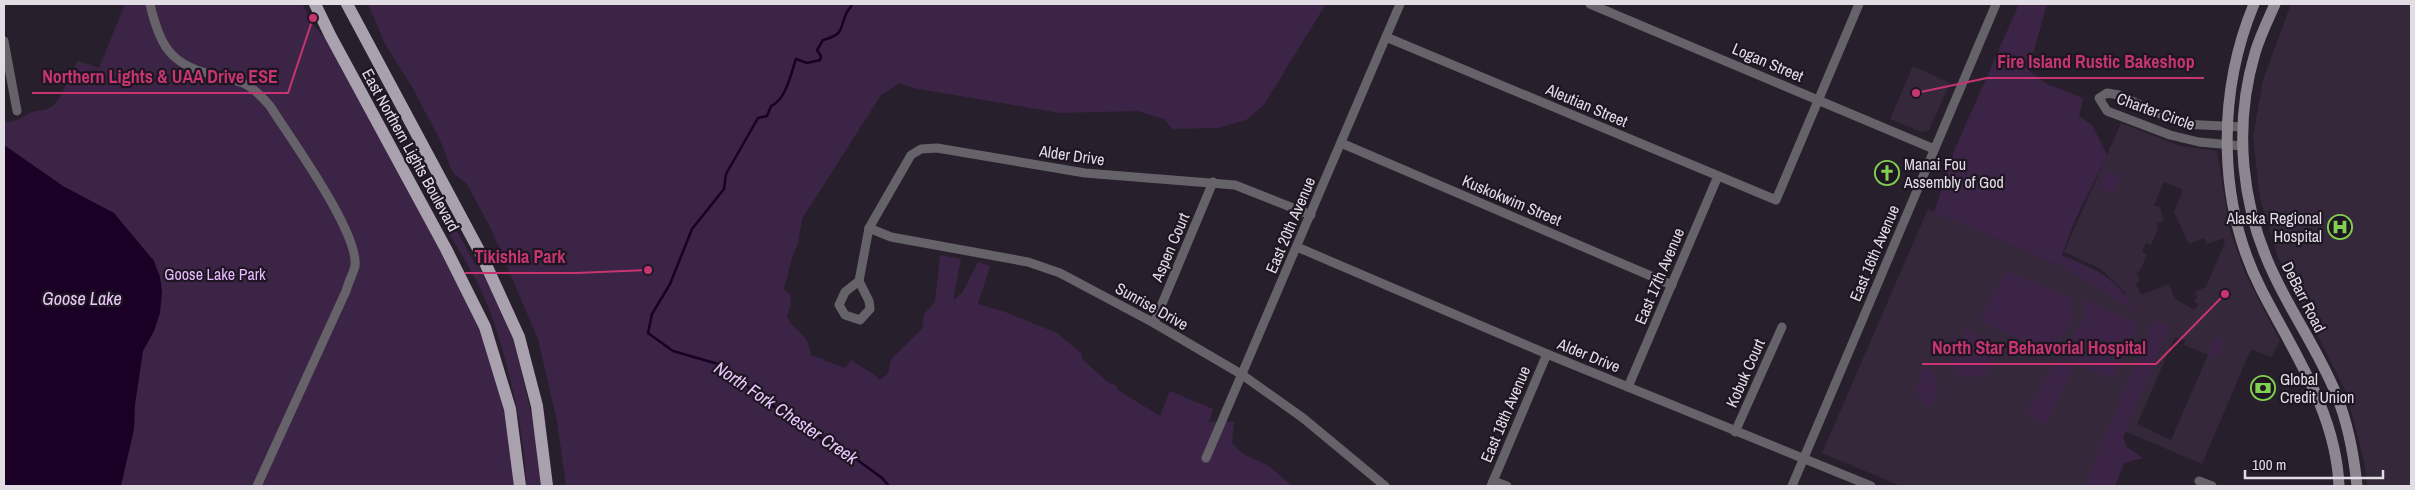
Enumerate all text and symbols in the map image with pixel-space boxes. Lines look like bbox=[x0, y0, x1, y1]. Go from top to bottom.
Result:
street label: Logan Street bbox=[1729, 37, 1807, 87]
callout: Fire Island Rustic Bakeshop bbox=[1987, 45, 2204, 78]
text: Fire Island Rustic Bakeshop bbox=[1997, 49, 2195, 74]
callout: Northern Lights & UAA Drive ESE bbox=[32, 60, 288, 93]
text: Northern Lights & UAA Drive ESE bbox=[42, 64, 278, 89]
street label: East Northern Lights Boulevard bbox=[357, 65, 465, 235]
street label: Aleutian Street bbox=[1542, 78, 1632, 132]
street label: Charter Circle bbox=[2114, 87, 2198, 135]
street label: Alder Drive bbox=[1037, 139, 1106, 170]
place label: Manai Fou Assembly of God bbox=[1903, 153, 2004, 193]
church icon: Manai Fou Assembly of God bbox=[1874, 160, 1900, 186]
street label: Kuskokwim Street bbox=[1459, 169, 1565, 231]
street label: East 20th Avenue bbox=[1260, 173, 1320, 277]
street label: East 16th Avenue bbox=[1844, 201, 1904, 305]
place label: Alaska Regional Hospital bbox=[2225, 207, 2322, 247]
street label: Aspen Court bbox=[1145, 209, 1195, 286]
hospital icon: Alaska Regional Hospital bbox=[2327, 214, 2353, 240]
street label: East 17th Avenue bbox=[1629, 224, 1689, 328]
callout: Tikishla Park bbox=[465, 240, 576, 273]
text: Tikishla Park bbox=[475, 244, 566, 269]
street label: DeBarr Road bbox=[2277, 258, 2331, 336]
park label: Goose Lake Park bbox=[164, 263, 266, 285]
street label: Sunrise Drive bbox=[1112, 277, 1192, 335]
water label: Goose Lake bbox=[42, 286, 122, 311]
callout: North Star Behavorial Hospital bbox=[1922, 331, 2156, 364]
street label: Alder Drive bbox=[1554, 332, 1624, 377]
street label: Kobuk Court bbox=[1720, 335, 1770, 411]
text: North Star Behavorial Hospital bbox=[1932, 335, 2146, 360]
water label: North Fork Chester Creek bbox=[709, 355, 864, 470]
street label: East 18th Avenue bbox=[1475, 362, 1535, 466]
place label: Global Credit Union bbox=[2280, 368, 2354, 408]
bank icon: Global Credit Union bbox=[2250, 375, 2276, 401]
scale bar bbox=[2245, 448, 2382, 480]
text: 100 m bbox=[2252, 454, 2286, 475]

